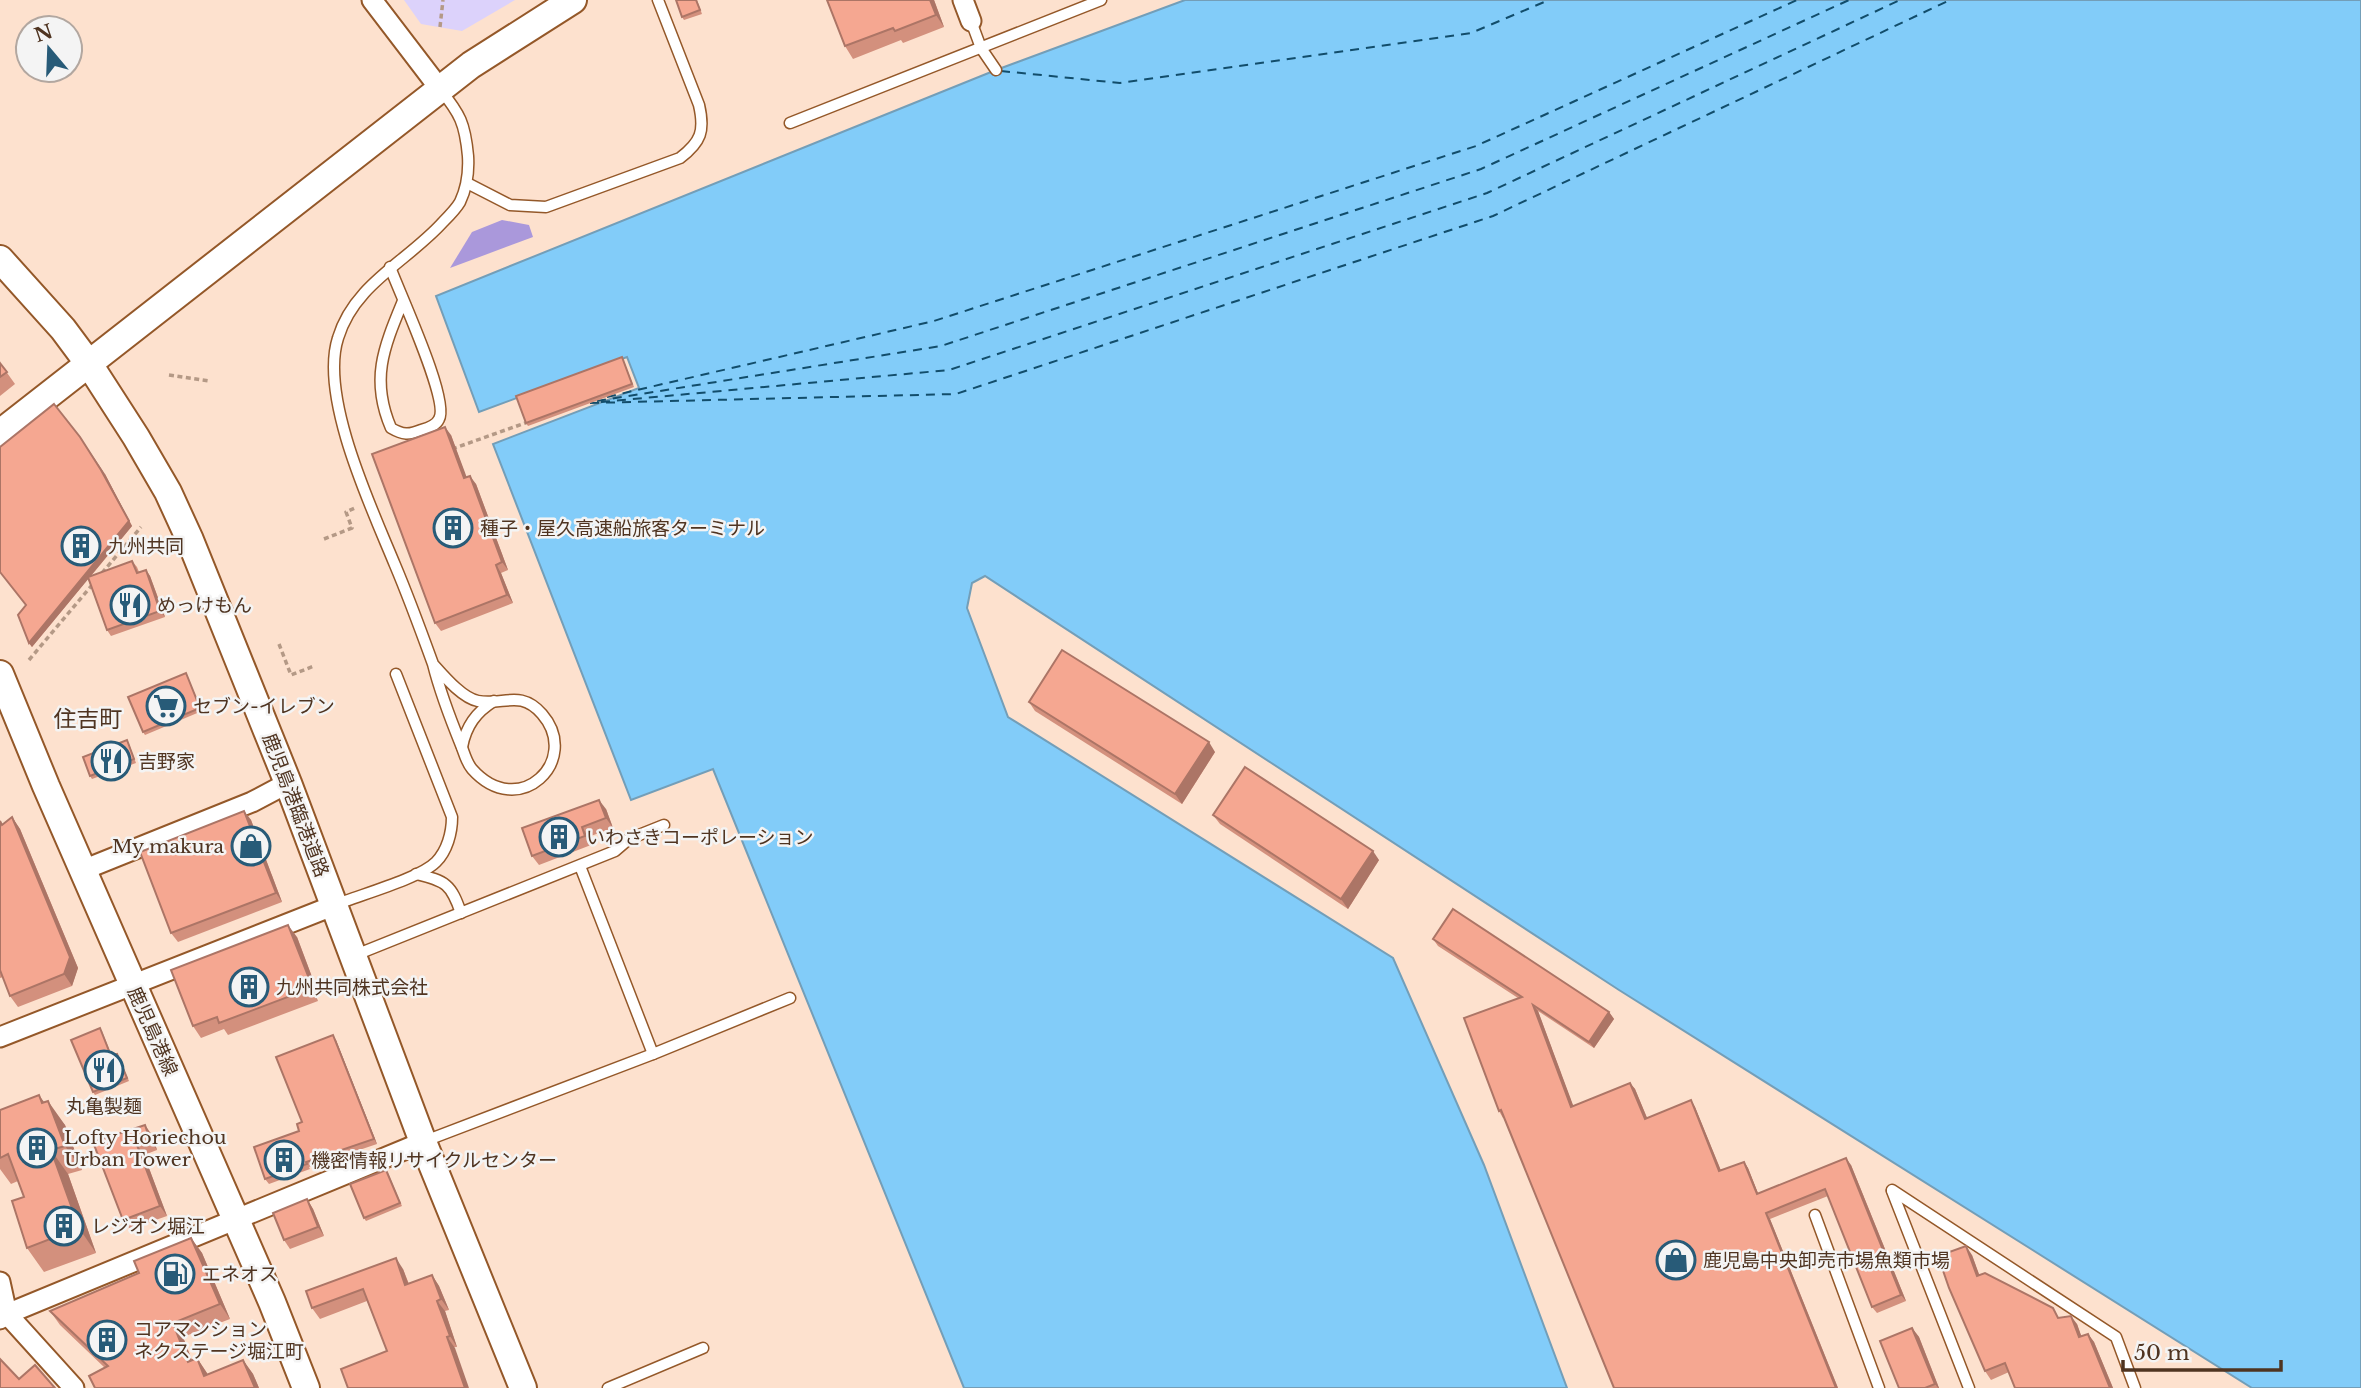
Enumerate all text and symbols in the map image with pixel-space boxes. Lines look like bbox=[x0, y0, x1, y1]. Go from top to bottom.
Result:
north arrow bbox=[14, 14, 84, 84]
text: N bbox=[31, 20, 56, 47]
building icon: 種子・屋久高速船旅客ターミナル bbox=[432, 507, 474, 549]
place label: 種子・屋久高速船旅客ターミナル bbox=[480, 517, 765, 540]
building icon: 九州共同 bbox=[60, 525, 102, 567]
place label: 九州共同 bbox=[108, 535, 184, 558]
restaurant icon: めっけもん bbox=[109, 584, 151, 626]
place label: めっけもん bbox=[157, 594, 252, 617]
supermarket icon: セブン-イレブン bbox=[145, 685, 187, 727]
place label: セブン-イレブン bbox=[193, 695, 335, 718]
district label: 住吉町 bbox=[54, 705, 123, 733]
street label: 鹿児島港臨港道路 bbox=[258, 730, 334, 880]
restaurant icon: 吉野家 bbox=[90, 740, 132, 782]
place label: 吉野家 bbox=[138, 750, 195, 773]
building icon: いわさきコーポレーション bbox=[538, 816, 580, 858]
shop icon: My makura bbox=[230, 825, 272, 867]
place label: いわさきコーポレーション bbox=[586, 826, 814, 849]
place label: My makura bbox=[112, 835, 224, 858]
building icon: 九州共同株式会社 bbox=[228, 966, 270, 1008]
place label: 九州共同株式会社 bbox=[276, 976, 428, 999]
street label: 鹿児島港線 bbox=[123, 983, 182, 1079]
restaurant icon: 丸亀製麺 bbox=[83, 1049, 125, 1091]
place label: 丸亀製麺 bbox=[66, 1095, 142, 1118]
place label: Lofty Horiechou Urban Tower bbox=[64, 1126, 227, 1171]
building icon: Lofty Horiechou Urban Tower bbox=[16, 1127, 58, 1169]
building icon: 機密情報リサイクルセンター bbox=[263, 1139, 305, 1181]
place label: 機密情報リサイクルセンター bbox=[311, 1149, 557, 1172]
building icon: レジオン堀江 bbox=[43, 1205, 85, 1247]
place label: レジオン堀江 bbox=[91, 1215, 205, 1238]
shop icon: 鹿児島中央卸売市場魚類市場 bbox=[1655, 1239, 1697, 1281]
place label: 鹿児島中央卸売市場魚類市場 bbox=[1703, 1249, 1950, 1272]
fuel station icon: エネオス bbox=[154, 1253, 196, 1295]
place label: エネオス bbox=[202, 1263, 278, 1286]
place label: コアマンション ネクステージ堀江町 bbox=[134, 1318, 304, 1363]
building icon: コアマンション ネクステージ堀江町 bbox=[86, 1319, 128, 1361]
scale bar bbox=[2123, 1328, 2280, 1372]
text: 50 m bbox=[2134, 1340, 2190, 1366]

